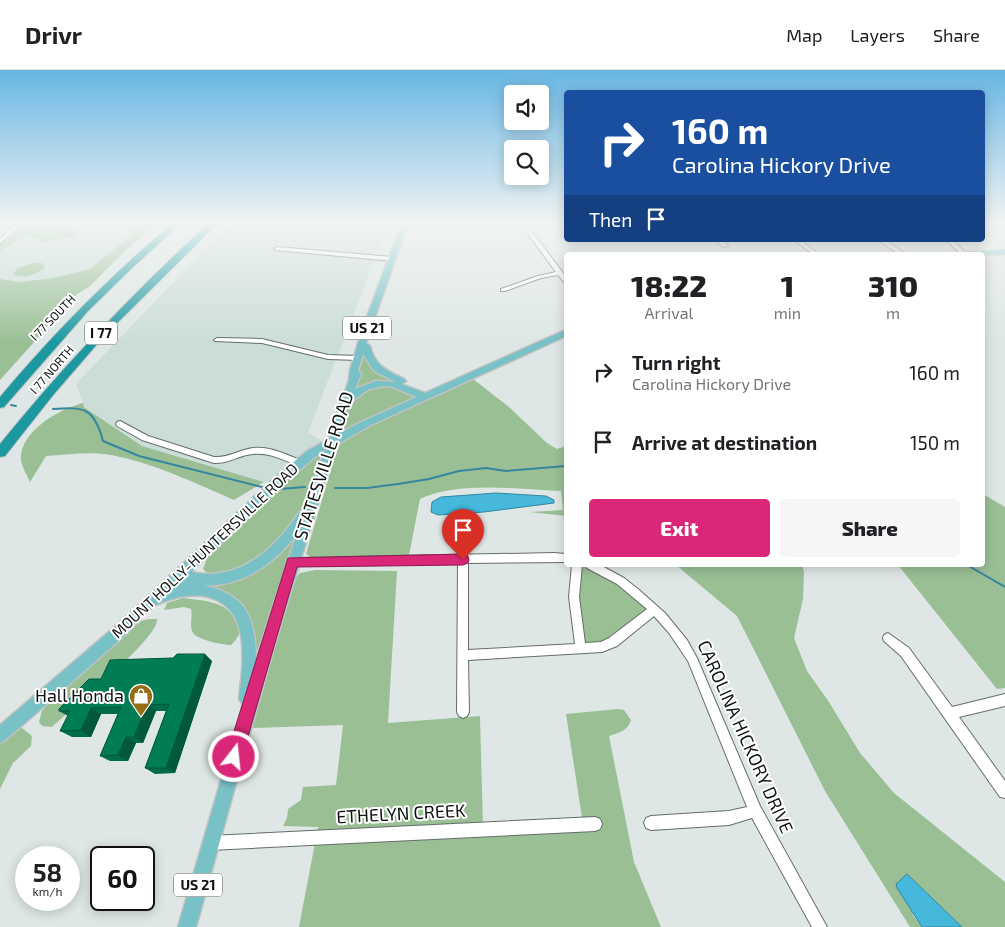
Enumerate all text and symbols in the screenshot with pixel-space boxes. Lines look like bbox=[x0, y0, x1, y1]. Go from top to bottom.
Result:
text: Drivr bbox=[25, 20, 82, 49]
text: Map bbox=[786, 24, 822, 46]
text: Layers bbox=[850, 24, 905, 46]
text: Share bbox=[933, 24, 980, 46]
map controls bbox=[504, 85, 549, 185]
button: sound bbox=[504, 85, 549, 130]
text: 160 m bbox=[672, 109, 768, 151]
icon: right bbox=[589, 110, 654, 175]
button: search bbox=[504, 140, 549, 185]
text: Carolina Hickory Drive bbox=[672, 151, 891, 177]
icon: arrive bbox=[642, 205, 670, 233]
text: Then bbox=[589, 208, 632, 231]
text: 18:22 bbox=[631, 267, 707, 303]
text: 1 bbox=[781, 267, 794, 303]
text: 310 bbox=[868, 267, 918, 303]
street label: I 77 SOUTH bbox=[27, 291, 78, 343]
text: Arrival bbox=[645, 303, 693, 322]
text: min bbox=[774, 303, 801, 322]
text: m bbox=[886, 303, 900, 322]
road number: US 21 bbox=[343, 317, 391, 340]
road number: I 77 bbox=[85, 322, 117, 344]
street label: I 77 NORTH bbox=[26, 342, 76, 396]
text: Turn right bbox=[632, 351, 720, 374]
icon: right bbox=[589, 358, 617, 386]
text: 160 m bbox=[909, 361, 960, 384]
text: Carolina Hickory Drive bbox=[632, 374, 791, 393]
street label: STATESVILLE ROAD bbox=[289, 389, 357, 543]
icon: arrive bbox=[589, 428, 617, 456]
text: Arrive at destination bbox=[632, 431, 817, 454]
text: 150 m bbox=[910, 431, 960, 454]
street label: MOUNT HOLLY-HUNTERSVILLE ROAD bbox=[107, 459, 301, 641]
button: Exit bbox=[589, 499, 770, 557]
button: Share bbox=[780, 499, 960, 557]
pin bbox=[442, 509, 484, 560]
icon: arrive bbox=[449, 516, 477, 544]
street label: CAROLINA HICKORY DRIVE bbox=[693, 637, 798, 836]
shop icon: Hall Honda bbox=[128, 683, 154, 717]
place label: Hall Honda bbox=[35, 684, 124, 706]
position arrow bbox=[207, 730, 259, 782]
street label: ETHELYN CREEK bbox=[336, 799, 466, 827]
speed limit sign: 60 bbox=[90, 846, 155, 911]
text: 58 bbox=[33, 857, 62, 887]
road number: US 21 bbox=[174, 874, 222, 896]
text: km/h bbox=[33, 884, 62, 898]

